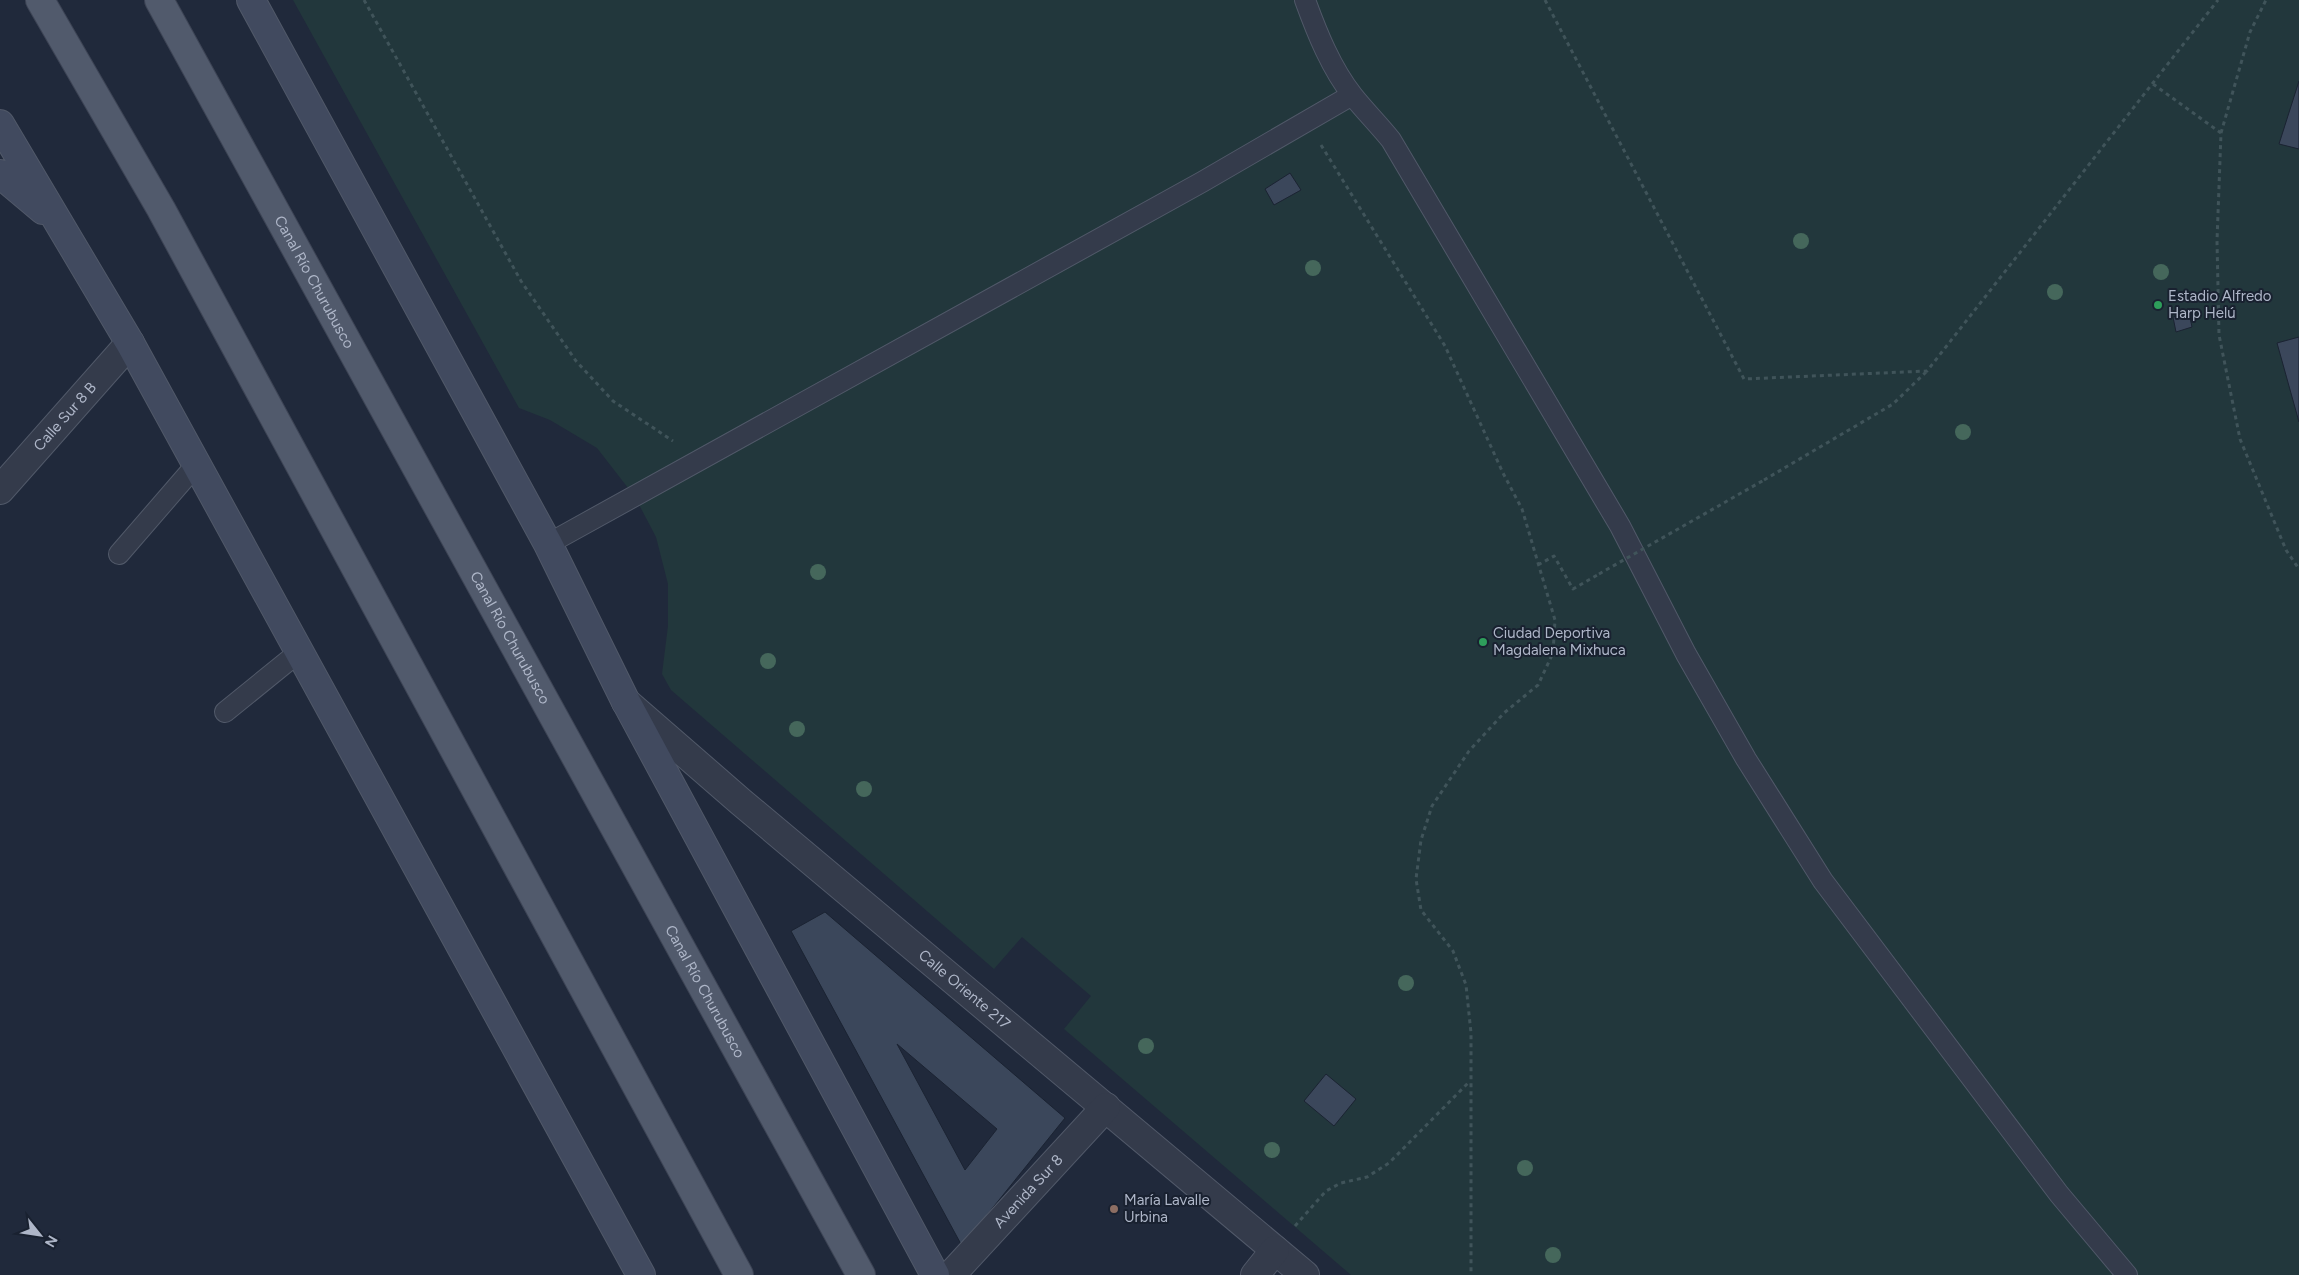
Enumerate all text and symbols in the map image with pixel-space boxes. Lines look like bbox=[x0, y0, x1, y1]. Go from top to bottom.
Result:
street label: Canal Río Churubusco bbox=[271, 213, 358, 352]
place label: Estadio Alfredo Harp Helú bbox=[2168, 287, 2272, 322]
marker: Estadio Alfredo Harp Helú bbox=[2152, 299, 2164, 311]
street label: Calle Sur 8 B bbox=[30, 379, 100, 455]
street label: Canal Río Churubusco bbox=[466, 568, 554, 708]
place label: Ciudad Deportiva Magdalena Mixhuca bbox=[1493, 624, 1626, 659]
marker: Ciudad Deportiva Magdalena Mixhuca bbox=[1477, 636, 1489, 648]
street label: Canal Río Churubusco bbox=[661, 922, 749, 1061]
street label: Calle Oriente 217 bbox=[915, 946, 1014, 1033]
street label: Avenida Sur 8 bbox=[990, 1151, 1067, 1232]
place label: María Lavalle Urbina bbox=[1124, 1191, 1210, 1226]
marker: María Lavalle Urbina bbox=[1108, 1203, 1120, 1215]
north arrow bbox=[15, 1210, 65, 1260]
text: N bbox=[41, 1232, 61, 1250]

